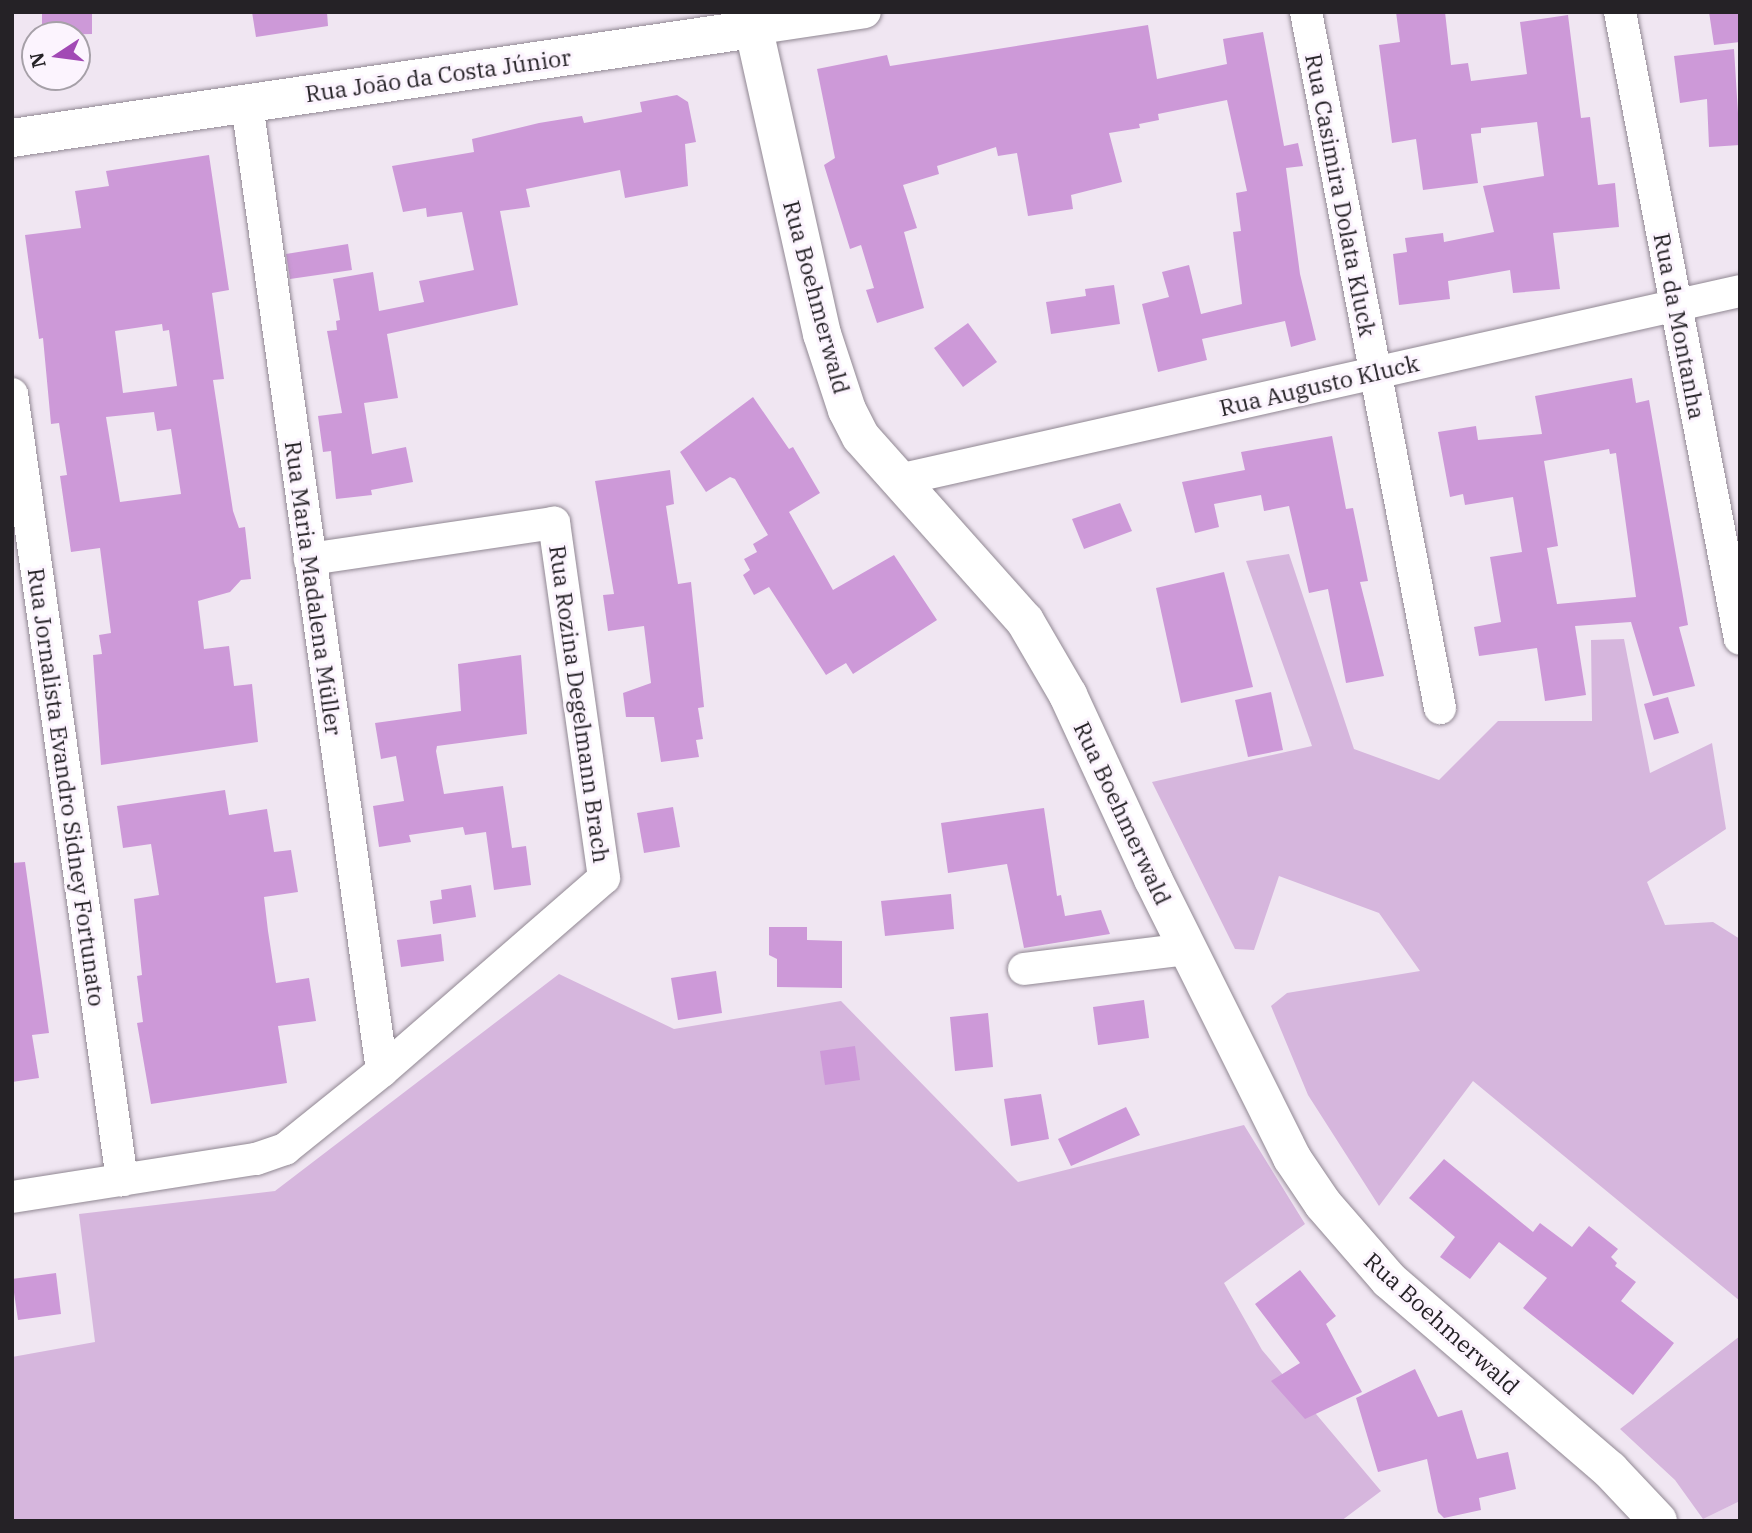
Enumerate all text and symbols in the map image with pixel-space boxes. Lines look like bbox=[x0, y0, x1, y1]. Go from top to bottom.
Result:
north arrow bbox=[21, 21, 91, 91]
street label: Rua João da Costa Júnior bbox=[303, 43, 573, 107]
text: N bbox=[24, 50, 51, 70]
street label: Rua Casimira Dolata Kluck bbox=[1300, 51, 1382, 339]
street label: Rua Boehmerwald bbox=[778, 197, 856, 397]
street label: Rua da Montanha bbox=[1648, 230, 1712, 422]
street label: Rua Augusto Kluck bbox=[1217, 349, 1421, 421]
street label: Rua Maria Madalena Müller bbox=[280, 439, 348, 737]
street label: Rua Rozina Degelmann Brach bbox=[544, 543, 616, 865]
street label: Rua Jornalista Evandro Sidney Fortunato bbox=[23, 566, 111, 1008]
street label: Rua Boehmerwald bbox=[1068, 717, 1178, 909]
street label: Rua Boehmerwald bbox=[1359, 1246, 1525, 1400]

